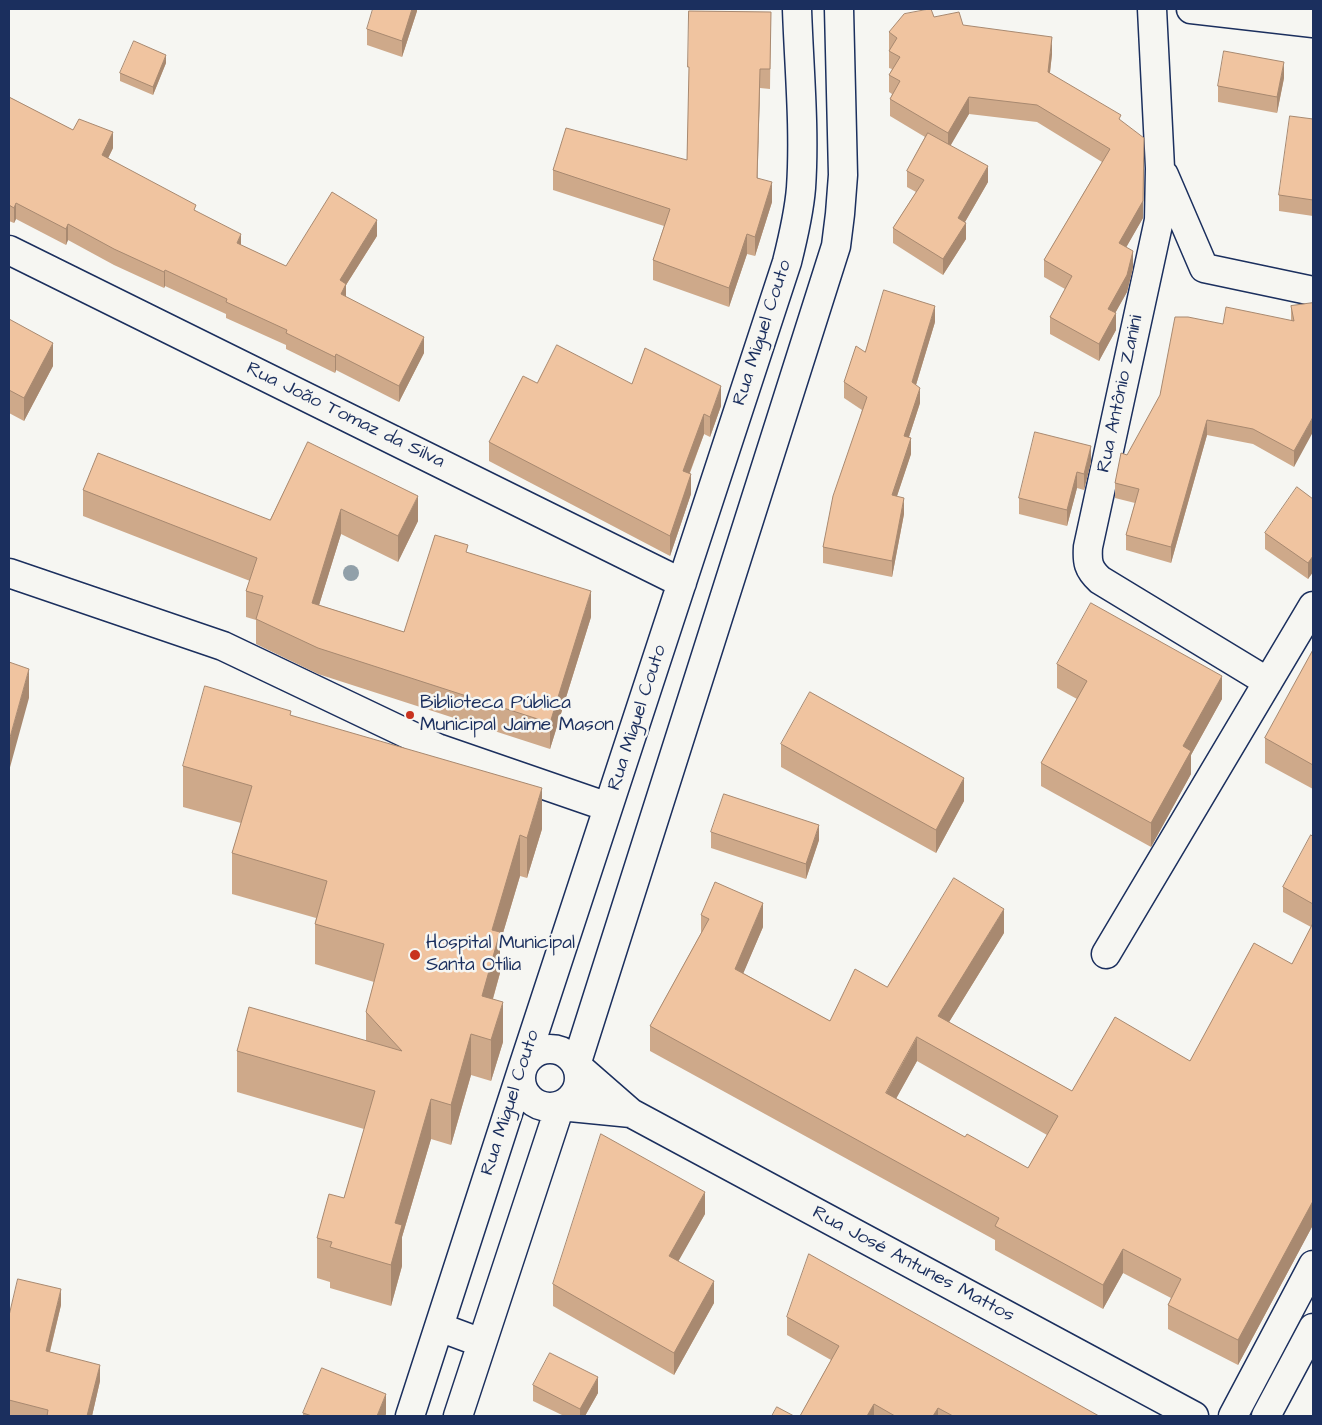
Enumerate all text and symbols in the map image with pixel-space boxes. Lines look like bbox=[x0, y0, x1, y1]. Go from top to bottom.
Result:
street label: Rua Miguel Couto bbox=[729, 257, 797, 409]
street label: Rua Antônio Zanini bbox=[1093, 313, 1149, 475]
street label: Rua João Tomaz da Silva bbox=[242, 358, 448, 474]
street label: Rua Miguel Couto bbox=[604, 642, 672, 794]
place label: Biblioteca Pública Municipal Jaime Mason bbox=[420, 693, 614, 737]
marker: Biblioteca Pública Municipal Jaime Mason bbox=[404, 709, 416, 721]
place label: Hospital Municipal Santa Otília bbox=[426, 933, 575, 977]
marker: Hospital Municipal Santa Otília bbox=[408, 948, 422, 962]
street label: Rua Miguel Couto bbox=[477, 1027, 545, 1179]
street label: Rua José Antunes Mattos bbox=[808, 1202, 1018, 1328]

